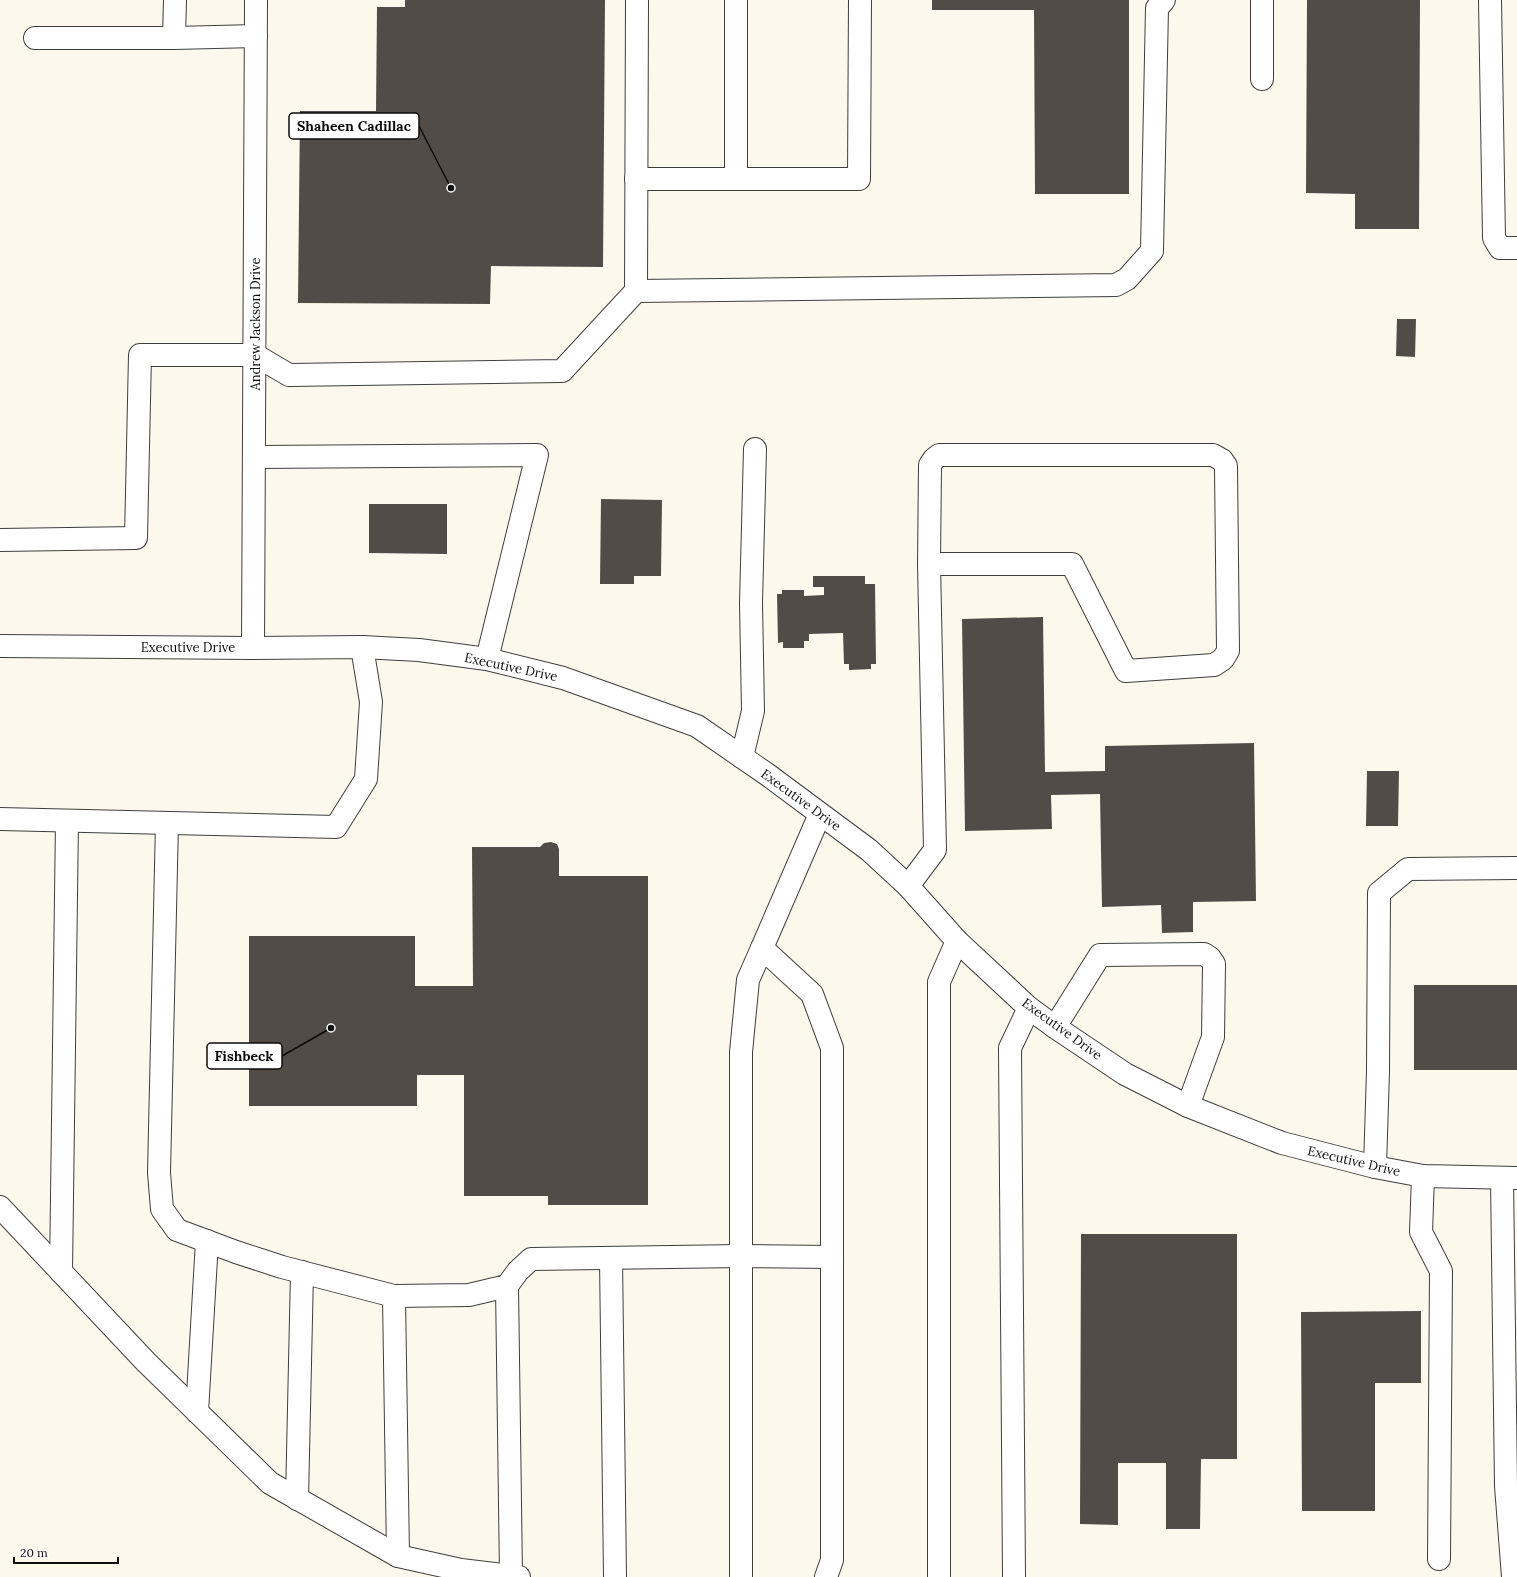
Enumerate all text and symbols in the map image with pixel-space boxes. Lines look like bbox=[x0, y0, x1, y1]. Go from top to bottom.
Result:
callout: Shaheen Cadillac bbox=[289, 113, 419, 139]
text: Shaheen Cadillac bbox=[297, 117, 412, 135]
street label: Andrew Jackson Drive bbox=[247, 258, 264, 391]
street label: Executive Drive bbox=[141, 639, 235, 656]
street label: Executive Drive bbox=[463, 649, 559, 685]
street label: Executive Drive bbox=[758, 765, 844, 835]
street label: Executive Drive bbox=[1019, 994, 1105, 1064]
callout: Fishbeck bbox=[207, 1043, 282, 1069]
text: Fishbeck bbox=[214, 1047, 274, 1065]
street label: Executive Drive bbox=[1306, 1142, 1402, 1180]
scale bar bbox=[14, 1539, 118, 1565]
text: 20 m bbox=[20, 1545, 48, 1560]

